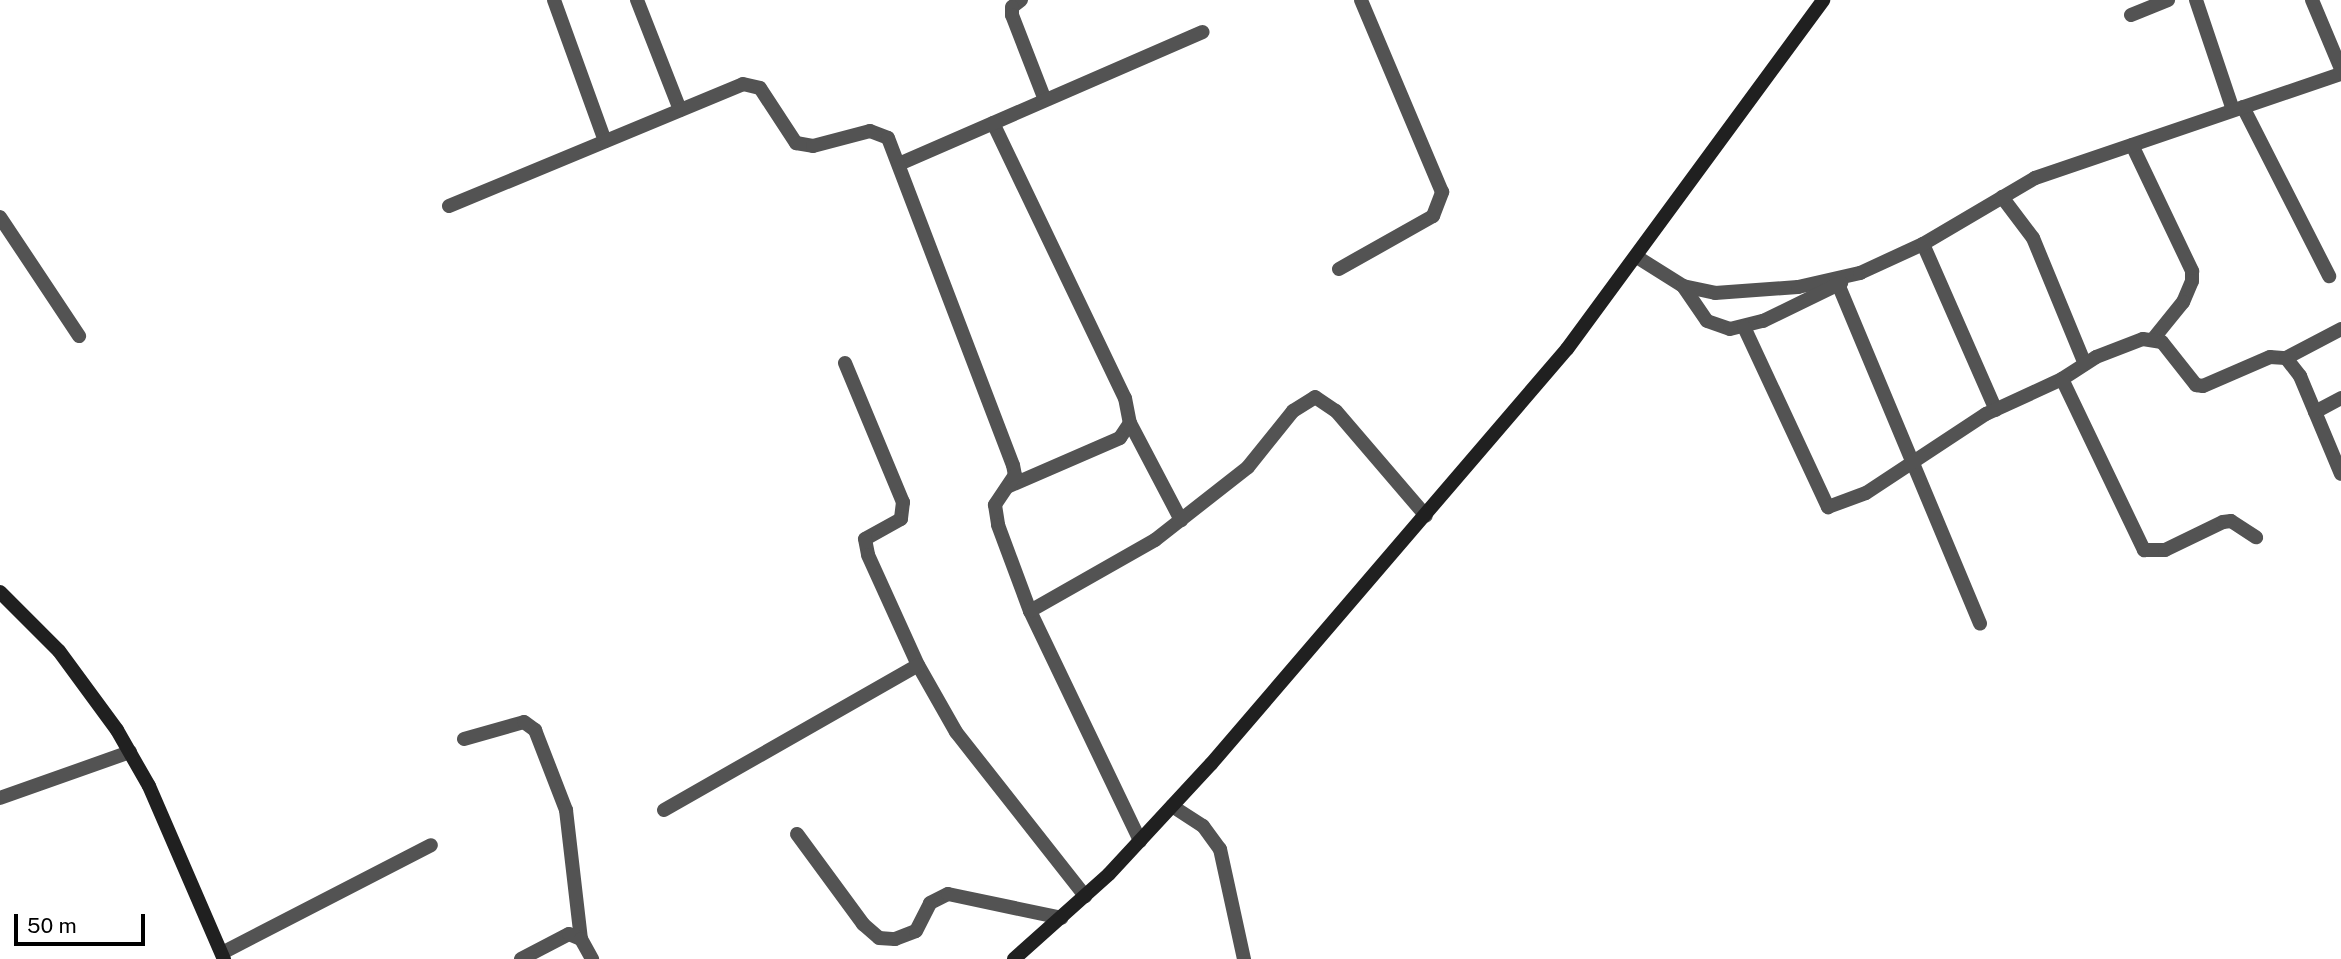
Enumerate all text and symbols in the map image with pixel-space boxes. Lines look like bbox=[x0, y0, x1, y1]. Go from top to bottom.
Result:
scale bar bbox=[18, 900, 149, 944]
text: 50 m bbox=[27, 913, 77, 938]

